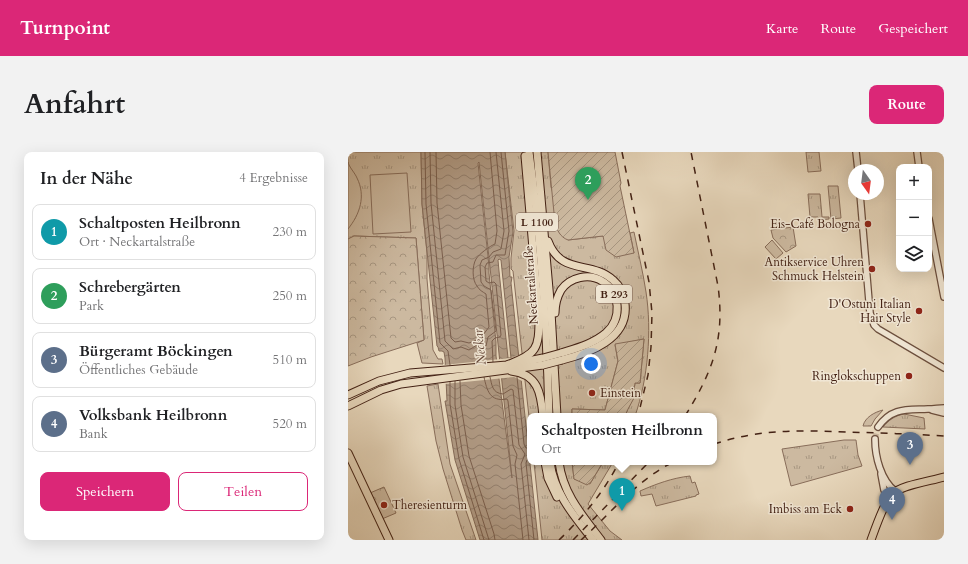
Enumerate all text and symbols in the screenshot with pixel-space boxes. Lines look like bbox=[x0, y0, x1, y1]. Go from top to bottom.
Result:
text: Turnpoint bbox=[20, 15, 110, 41]
text: Karte bbox=[766, 19, 798, 38]
text: Route bbox=[820, 19, 856, 38]
text: Gespeichert bbox=[878, 19, 948, 38]
text: Anfahrt bbox=[24, 85, 125, 123]
button: Route bbox=[869, 85, 944, 124]
north arrow bbox=[848, 164, 884, 200]
map controls bbox=[896, 164, 932, 272]
button: + bbox=[896, 164, 932, 200]
text: In der Nähe bbox=[40, 167, 133, 190]
pin: 2 bbox=[575, 167, 601, 200]
text: 4 Ergebnisse bbox=[239, 169, 308, 187]
button: − bbox=[896, 200, 932, 236]
text: Schaltposten Heilbronn bbox=[79, 213, 241, 233]
road number: L 1100 bbox=[516, 213, 558, 231]
place label: Eis-Café Bologna bbox=[770, 216, 861, 232]
marker: Eis-Café Bologna bbox=[863, 219, 873, 229]
text: 1 bbox=[51, 223, 57, 241]
text: 230 m bbox=[273, 223, 307, 241]
text: Ort · Neckartalstraße bbox=[79, 233, 195, 251]
button: layers bbox=[896, 236, 932, 272]
street label: Neckartalstraße bbox=[520, 245, 542, 325]
place label: Antikservice Uhren Schmuck Helstein bbox=[765, 254, 864, 284]
marker: Antikservice Uhren Schmuck Helstein bbox=[867, 264, 877, 274]
text: Schrebergärten bbox=[79, 277, 181, 297]
road number: B 293 bbox=[596, 285, 632, 303]
text: 2 bbox=[51, 287, 57, 305]
text: 250 m bbox=[273, 287, 307, 305]
place label: D'Ostuni Italian Hair Style bbox=[829, 296, 911, 326]
text: Park bbox=[79, 297, 104, 315]
marker: D'Ostuni Italian Hair Style bbox=[914, 306, 924, 316]
water label: Neckar bbox=[469, 327, 491, 366]
text: Bürgeramt Böckingen bbox=[79, 341, 233, 361]
text: 3 bbox=[51, 351, 57, 369]
text: 510 m bbox=[273, 351, 307, 369]
your location bbox=[581, 354, 601, 374]
text: Öffentliches Gebäude bbox=[79, 361, 198, 379]
place label: Ringlokschuppen bbox=[812, 368, 901, 384]
marker: Ringlokschuppen bbox=[904, 371, 914, 381]
place label: Einstein bbox=[600, 385, 641, 401]
marker: Einstein bbox=[587, 388, 597, 398]
text: Volksbank Heilbronn bbox=[79, 405, 227, 425]
popup bbox=[527, 413, 717, 465]
text: 4 bbox=[51, 415, 57, 433]
text: 520 m bbox=[273, 415, 307, 433]
text: Schaltposten Heilbronn bbox=[541, 420, 703, 440]
text: Bank bbox=[79, 425, 108, 443]
pin: 3 bbox=[897, 432, 923, 465]
text: Ort bbox=[541, 440, 561, 458]
button: Speichern bbox=[40, 472, 170, 511]
button: Teilen bbox=[178, 472, 308, 511]
pin: 1 bbox=[609, 478, 635, 511]
pin: 4 bbox=[879, 487, 905, 520]
place label: Theresienturm bbox=[392, 497, 468, 513]
marker: Theresienturm bbox=[379, 500, 389, 510]
place label: Imbiss am Eck bbox=[769, 501, 843, 517]
marker: Imbiss am Eck bbox=[845, 504, 855, 514]

